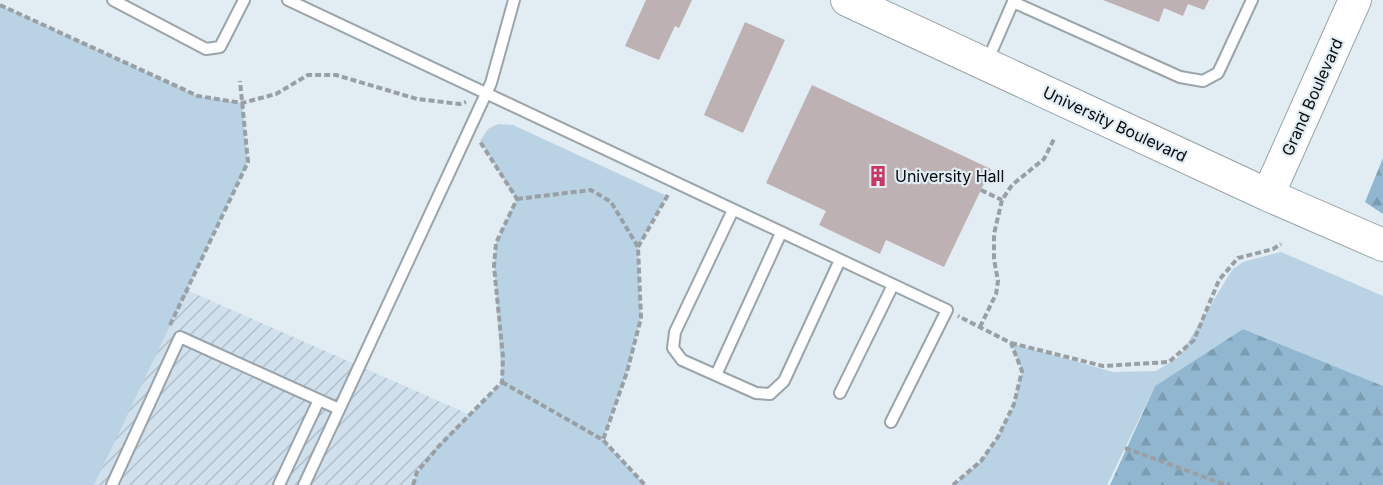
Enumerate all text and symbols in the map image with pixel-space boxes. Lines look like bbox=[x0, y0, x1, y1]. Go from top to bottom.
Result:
street label: Grand Boulevard bbox=[1277, 35, 1347, 159]
street label: University Boulevard bbox=[1040, 82, 1190, 166]
building icon: University Hall bbox=[866, 164, 890, 188]
place label: University Hall bbox=[895, 166, 1004, 186]

